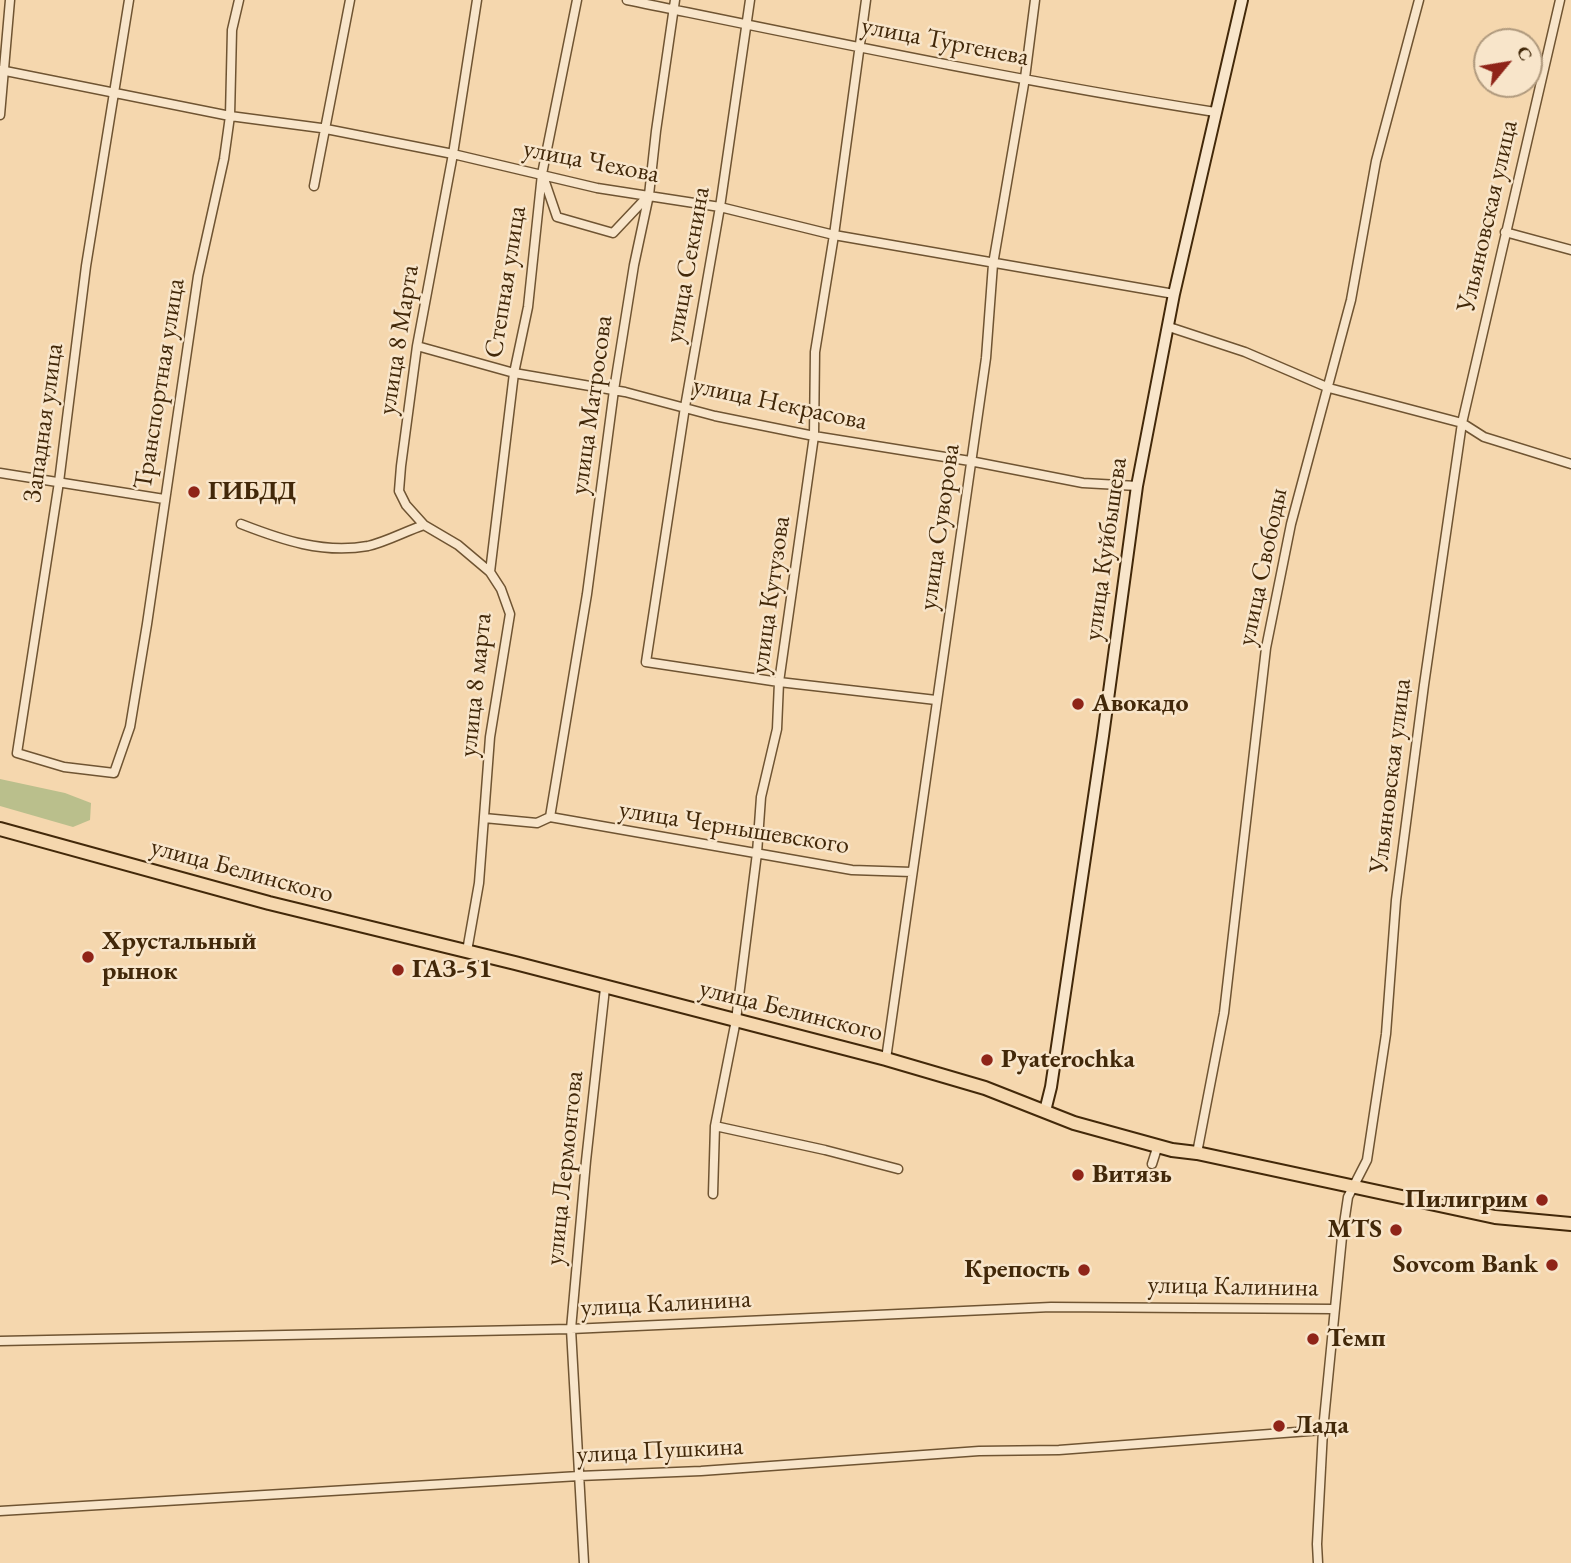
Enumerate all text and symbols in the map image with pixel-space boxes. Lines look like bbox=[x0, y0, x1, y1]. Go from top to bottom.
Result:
street label: улица Тургенева bbox=[859, 10, 1031, 74]
north arrow bbox=[1473, 28, 1543, 98]
text: С bbox=[1511, 41, 1539, 65]
street label: Ульяновская улица bbox=[1451, 117, 1525, 315]
street label: улица Чехова bbox=[520, 134, 662, 190]
street label: улица Секнина bbox=[659, 184, 717, 346]
street label: Степная улица bbox=[479, 204, 533, 360]
street label: улица 8 Марта bbox=[372, 263, 426, 417]
street label: Транспортная улица bbox=[128, 276, 192, 492]
street label: улица Матросова bbox=[564, 313, 620, 497]
street label: Западная улица bbox=[17, 341, 71, 505]
street label: улица Некрасова bbox=[690, 370, 870, 438]
street label: улица Суворова bbox=[913, 442, 967, 612]
street label: улица Куйбышева bbox=[1078, 455, 1134, 643]
place label: ГИБДД bbox=[208, 476, 296, 508]
marker: ГИБДД bbox=[186, 484, 202, 500]
street label: улица Свободы bbox=[1231, 485, 1295, 649]
street label: улица Кутузова bbox=[744, 514, 798, 676]
street label: улица 8 марта bbox=[453, 611, 499, 759]
street label: Ульяновская улица bbox=[1364, 677, 1418, 875]
place label: Авокадо bbox=[1092, 688, 1189, 720]
marker: Авокадо bbox=[1070, 696, 1086, 712]
street label: улица Чернышевского bbox=[617, 794, 851, 862]
street label: улица Белинского bbox=[147, 832, 337, 910]
place label: Хрустальный рынок bbox=[102, 926, 256, 988]
marker: Хрустальный рынок bbox=[80, 949, 96, 965]
place label: ГАЗ-51 bbox=[412, 954, 492, 986]
marker: ГАЗ-51 bbox=[390, 962, 406, 978]
street label: улица Белинского bbox=[696, 973, 886, 1049]
place label: Pyaterochka bbox=[1001, 1044, 1135, 1076]
marker: Pyaterochka bbox=[979, 1052, 995, 1068]
street label: улица Лермонтова bbox=[539, 1069, 591, 1267]
place label: Витязь bbox=[1092, 1159, 1172, 1191]
marker: Витязь bbox=[1070, 1167, 1086, 1183]
place label: Пилигрим bbox=[1405, 1184, 1528, 1216]
marker: Пилигрим bbox=[1534, 1192, 1550, 1208]
place label: MTS bbox=[1327, 1214, 1382, 1246]
marker: MTS bbox=[1388, 1222, 1404, 1238]
place label: Sovcom Bank bbox=[1393, 1249, 1538, 1281]
place label: Крепость bbox=[964, 1254, 1070, 1286]
marker: Sovcom Bank bbox=[1544, 1257, 1560, 1273]
marker: Крепость bbox=[1076, 1262, 1092, 1278]
street label: улица Калинина bbox=[1147, 1270, 1319, 1304]
street label: улица Калинина bbox=[580, 1284, 752, 1324]
place label: Темп bbox=[1327, 1323, 1386, 1355]
marker: Темп bbox=[1305, 1331, 1321, 1347]
place label: Лада bbox=[1293, 1410, 1349, 1442]
marker: Лада bbox=[1271, 1418, 1287, 1434]
street label: улица Пушкина bbox=[576, 1431, 744, 1471]

